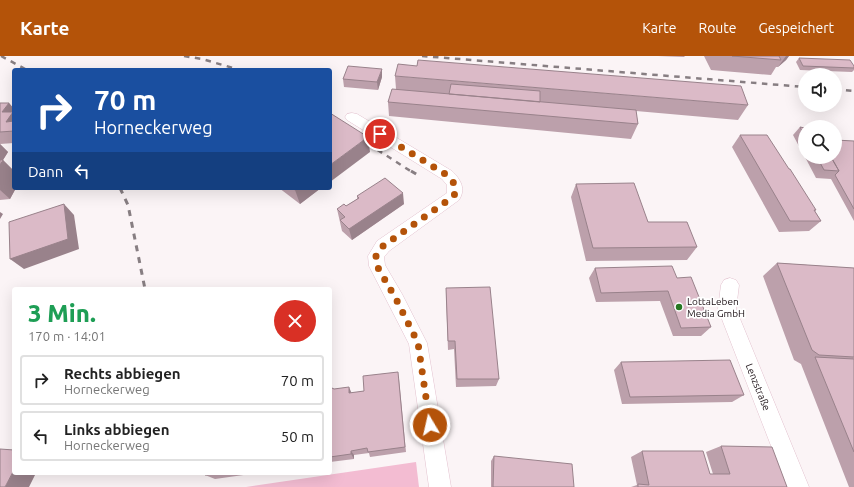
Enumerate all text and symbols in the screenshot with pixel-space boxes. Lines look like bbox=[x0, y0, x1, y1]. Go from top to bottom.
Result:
text: Karte bbox=[20, 17, 69, 39]
text: Karte bbox=[642, 20, 676, 36]
text: Route bbox=[698, 20, 737, 36]
text: Gespeichert bbox=[759, 20, 834, 36]
map controls bbox=[798, 68, 842, 164]
button: sound bbox=[798, 68, 842, 112]
icon: right bbox=[28, 84, 80, 136]
text: 70 m bbox=[94, 84, 156, 115]
text: Horneckerweg bbox=[94, 117, 213, 137]
pin bbox=[363, 117, 397, 151]
button: search bbox=[798, 120, 842, 164]
icon: arrive bbox=[369, 123, 391, 145]
icon: left bbox=[71, 160, 93, 182]
text: Dann bbox=[28, 163, 63, 180]
place label: LottaLeben Media GmbH bbox=[687, 296, 745, 319]
text: 3 Min. bbox=[28, 300, 96, 327]
button: close bbox=[274, 300, 316, 342]
marker: LottaLeben Media GmbH bbox=[674, 302, 684, 312]
text: 170 m · 14:01 bbox=[28, 329, 106, 343]
street label: Lenzstraße bbox=[744, 362, 772, 412]
text: Rechts abbiegen bbox=[64, 365, 181, 382]
icon: right bbox=[30, 369, 52, 391]
text: 70 m bbox=[281, 372, 314, 389]
text: Horneckerweg bbox=[64, 382, 150, 396]
position arrow bbox=[409, 404, 451, 446]
text: Links abbiegen bbox=[64, 421, 169, 438]
icon: left bbox=[30, 425, 52, 447]
text: 50 m bbox=[281, 428, 314, 445]
text: Horneckerweg bbox=[64, 438, 150, 452]

